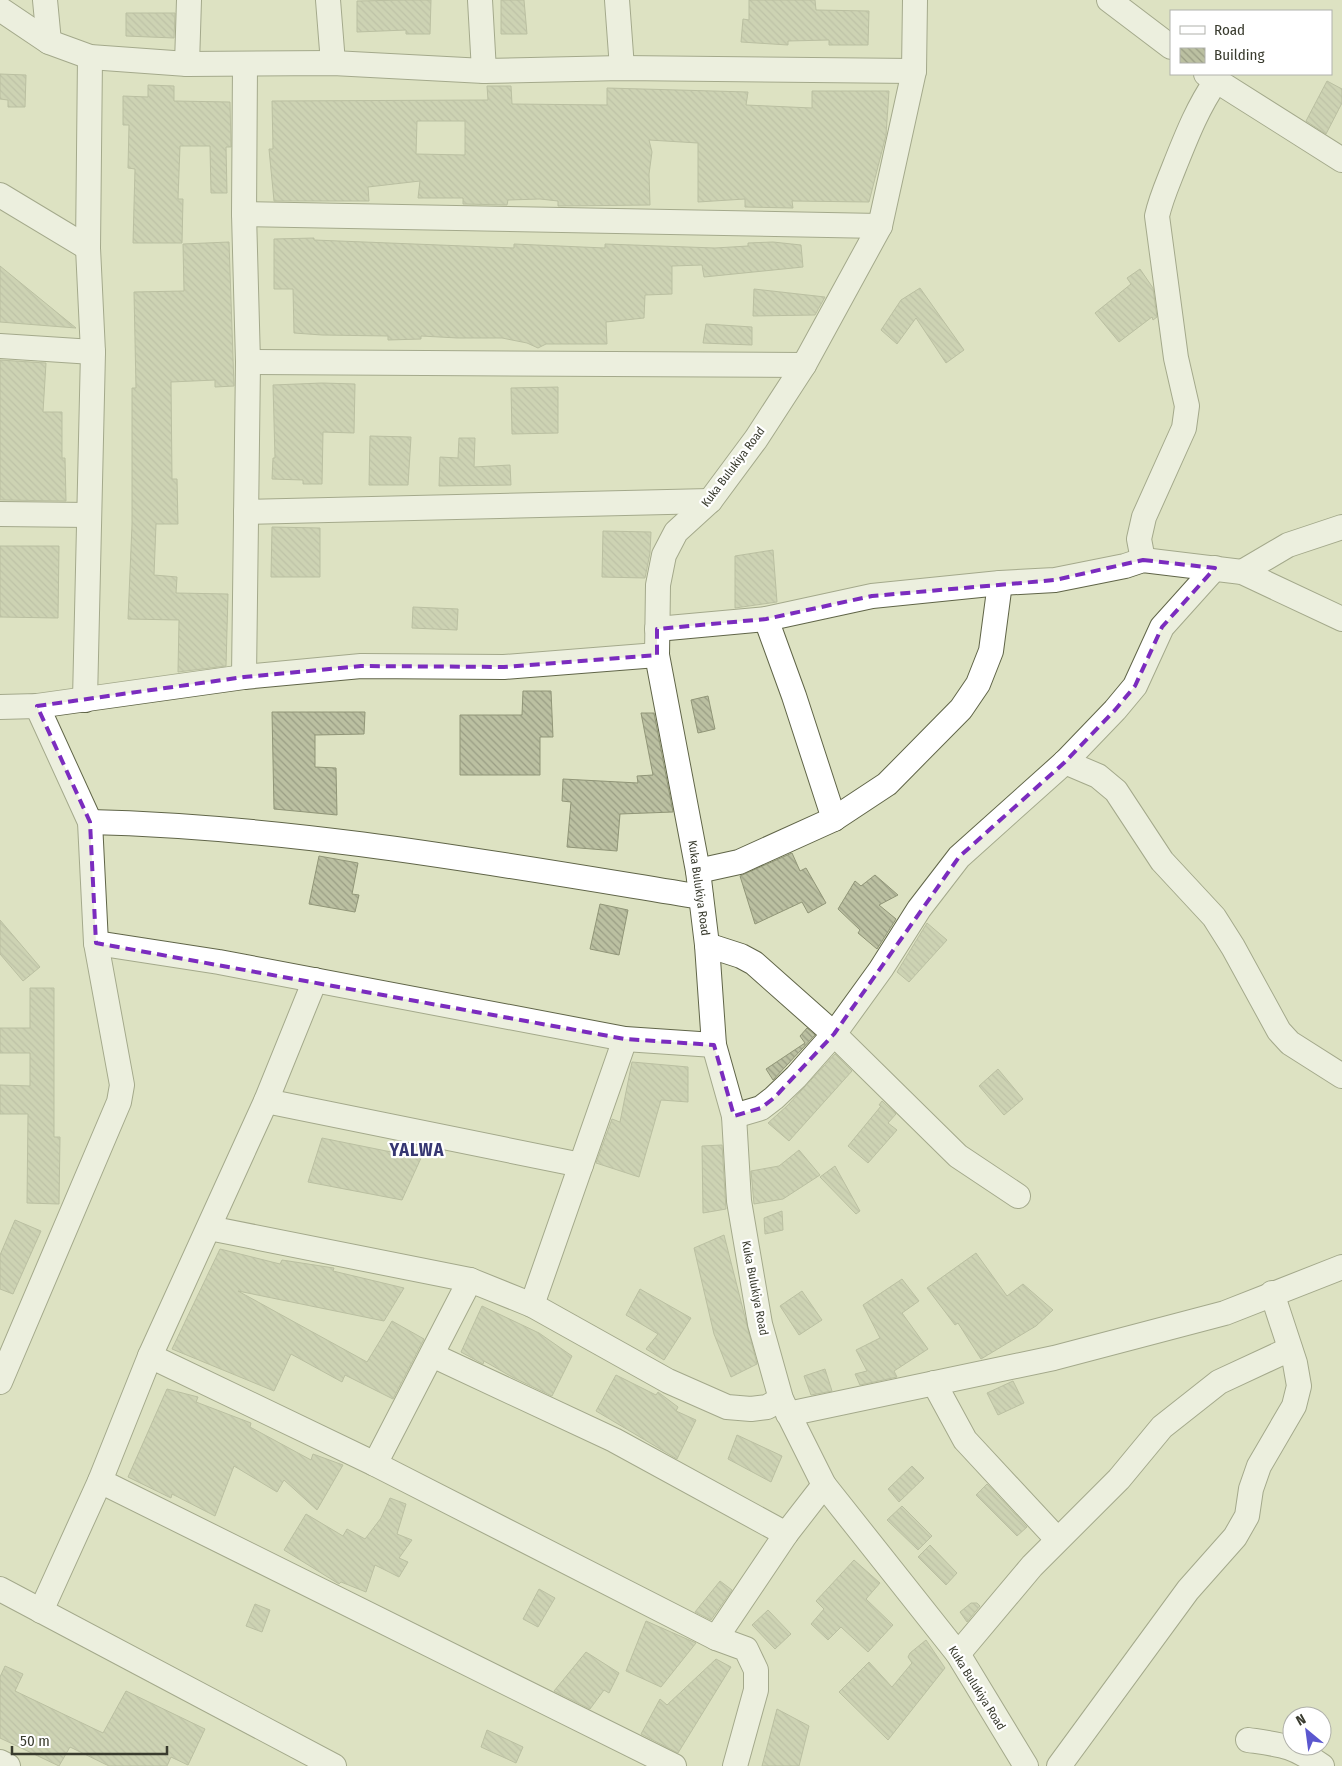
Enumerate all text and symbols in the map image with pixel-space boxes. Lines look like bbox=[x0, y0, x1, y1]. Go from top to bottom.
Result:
legend bbox=[1170, 10, 1332, 75]
text: Road bbox=[1214, 21, 1245, 39]
text: Building bbox=[1214, 46, 1265, 64]
street label: Kuka Bulukiya Road bbox=[698, 424, 768, 510]
street label: Kuka Bulukiya Road bbox=[685, 839, 713, 937]
district label: YALWA bbox=[389, 1139, 444, 1161]
street label: Kuka Bulukiya Road bbox=[739, 1239, 771, 1337]
street label: Kuka Bulukiya Road bbox=[946, 1643, 1008, 1733]
north arrow bbox=[1282, 1706, 1332, 1756]
text: N bbox=[1293, 1711, 1309, 1730]
scale bar bbox=[12, 1724, 168, 1756]
text: 50 m bbox=[20, 1732, 50, 1750]

